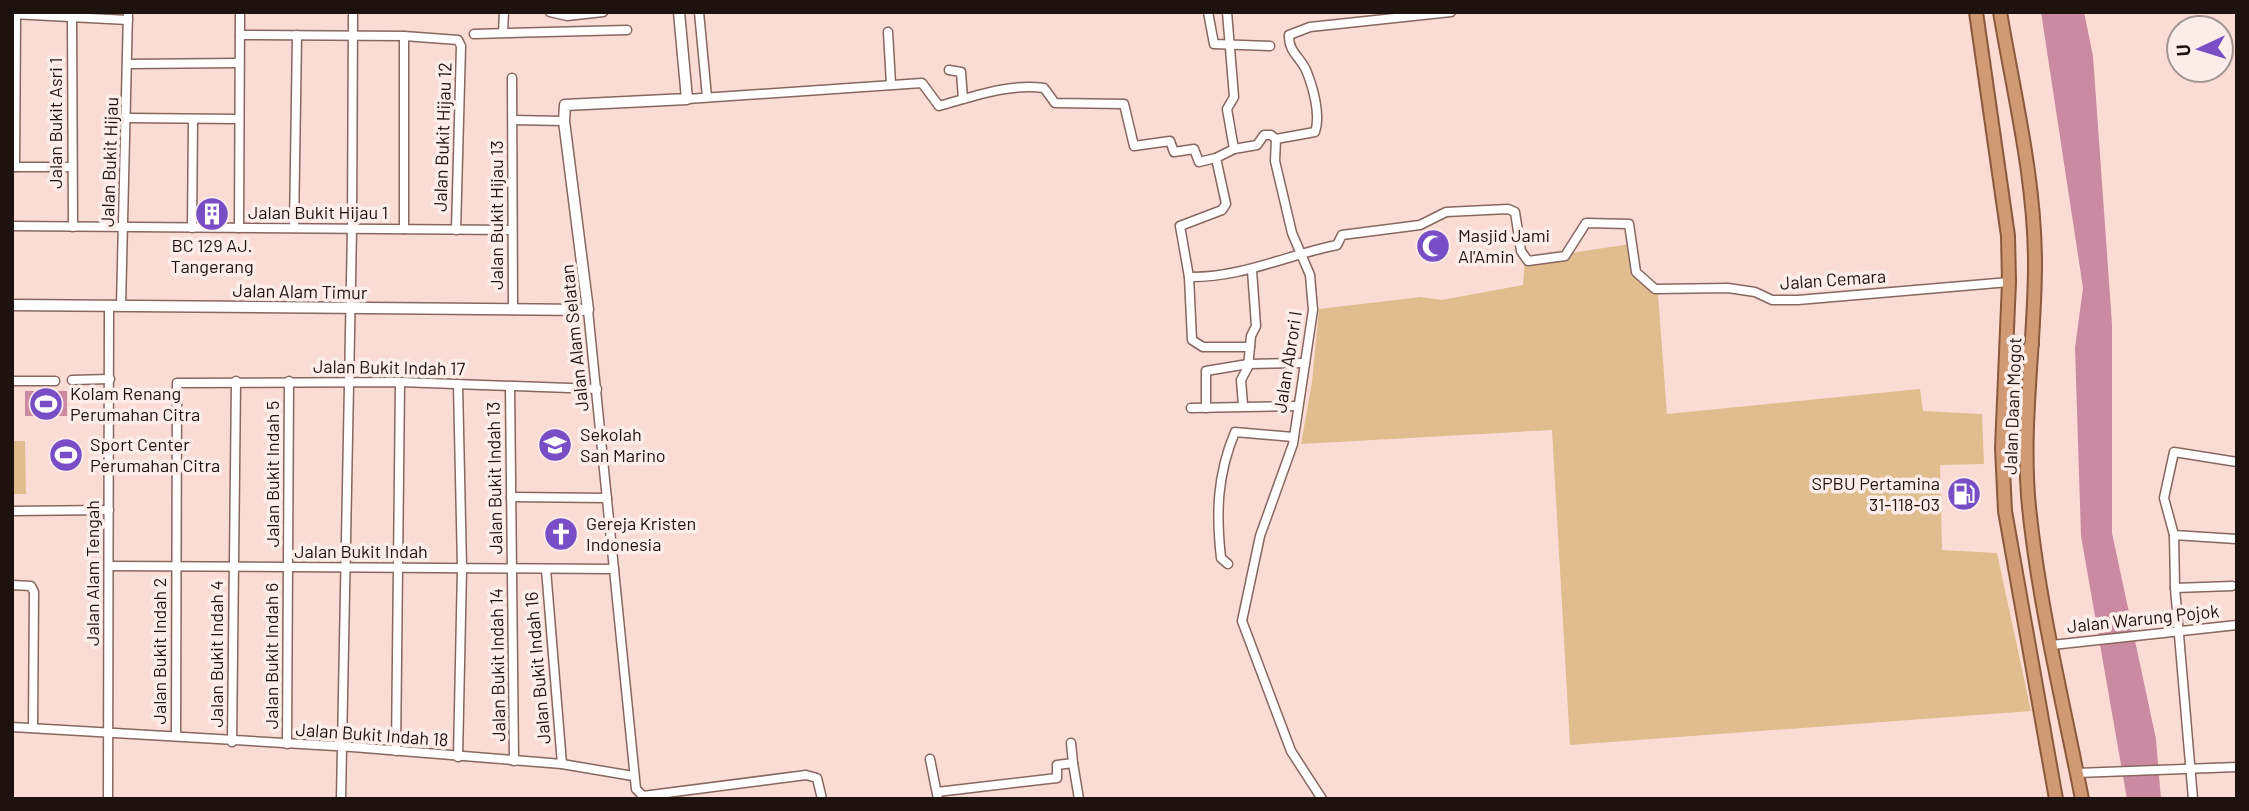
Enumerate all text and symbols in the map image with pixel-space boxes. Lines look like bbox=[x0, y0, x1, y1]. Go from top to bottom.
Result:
north arrow bbox=[2165, 14, 2235, 84]
text: U bbox=[2171, 43, 2194, 57]
street label: Jalan Bukit Asri 1 bbox=[44, 57, 66, 189]
street label: Jalan Bukit Hijau 12 bbox=[428, 62, 456, 212]
street label: Jalan Bukit Hijau bbox=[96, 96, 122, 227]
street label: Jalan Bukit Hijau 13 bbox=[485, 140, 507, 290]
building icon: BC 129 AJ. Tangerang bbox=[193, 195, 231, 233]
street label: Jalan Bukit Hijau 1 bbox=[248, 201, 388, 223]
place label: Masjid Jami Al'Amin bbox=[1458, 224, 1550, 267]
mosque icon: Masjid Jami Al'Amin bbox=[1414, 227, 1452, 265]
place label: BC 129 AJ. Tangerang bbox=[170, 234, 254, 277]
street label: Jalan Alam Selatan bbox=[555, 263, 593, 413]
street label: Jalan Cemara bbox=[1779, 264, 1887, 294]
street label: Jalan Alam Timur bbox=[233, 279, 368, 303]
street label: Jalan Abrori I bbox=[1268, 309, 1306, 414]
street label: Jalan Daan Mogot bbox=[1999, 337, 2025, 475]
street label: Jalan Bukit Indah 17 bbox=[313, 355, 466, 379]
place label: Kolam Renang Perumahan Citra bbox=[70, 382, 200, 425]
sports icon: Kolam Renang Perumahan Citra bbox=[27, 385, 65, 423]
street label: Jalan Bukit Indah 5 bbox=[261, 401, 283, 547]
street label: Jalan Bukit Indah 13 bbox=[482, 401, 506, 555]
place label: Sekolah San Marino bbox=[580, 423, 666, 466]
school or university icon: Sekolah San Marino bbox=[536, 426, 574, 464]
place label: Sport Center Perumahan Citra bbox=[90, 433, 220, 476]
sports icon: Sport Center Perumahan Citra bbox=[47, 436, 85, 474]
place label: SPBU Pertamina 31-118-03 bbox=[1811, 472, 1940, 515]
fuel station icon: SPBU Pertamina 31-118-03 bbox=[1945, 475, 1983, 513]
street label: Jalan Alam Tengah bbox=[81, 500, 103, 646]
place label: Gereja Kristen Indonesia bbox=[586, 512, 696, 555]
church icon: Gereja Kristen Indonesia bbox=[542, 515, 580, 553]
street label: Jalan Bukit Indah bbox=[294, 540, 428, 562]
street label: Jalan Bukit Indah 2 bbox=[148, 578, 170, 724]
street label: Jalan Bukit Indah 4 bbox=[205, 580, 227, 728]
street label: Jalan Bukit Indah 6 bbox=[260, 583, 282, 729]
street label: Jalan Bukit Indah 14 bbox=[485, 588, 509, 742]
street label: Jalan Bukit Indah 16 bbox=[519, 591, 555, 745]
street label: Jalan Warung Pojok bbox=[2066, 599, 2220, 637]
street label: Jalan Bukit Indah 18 bbox=[295, 718, 449, 750]

